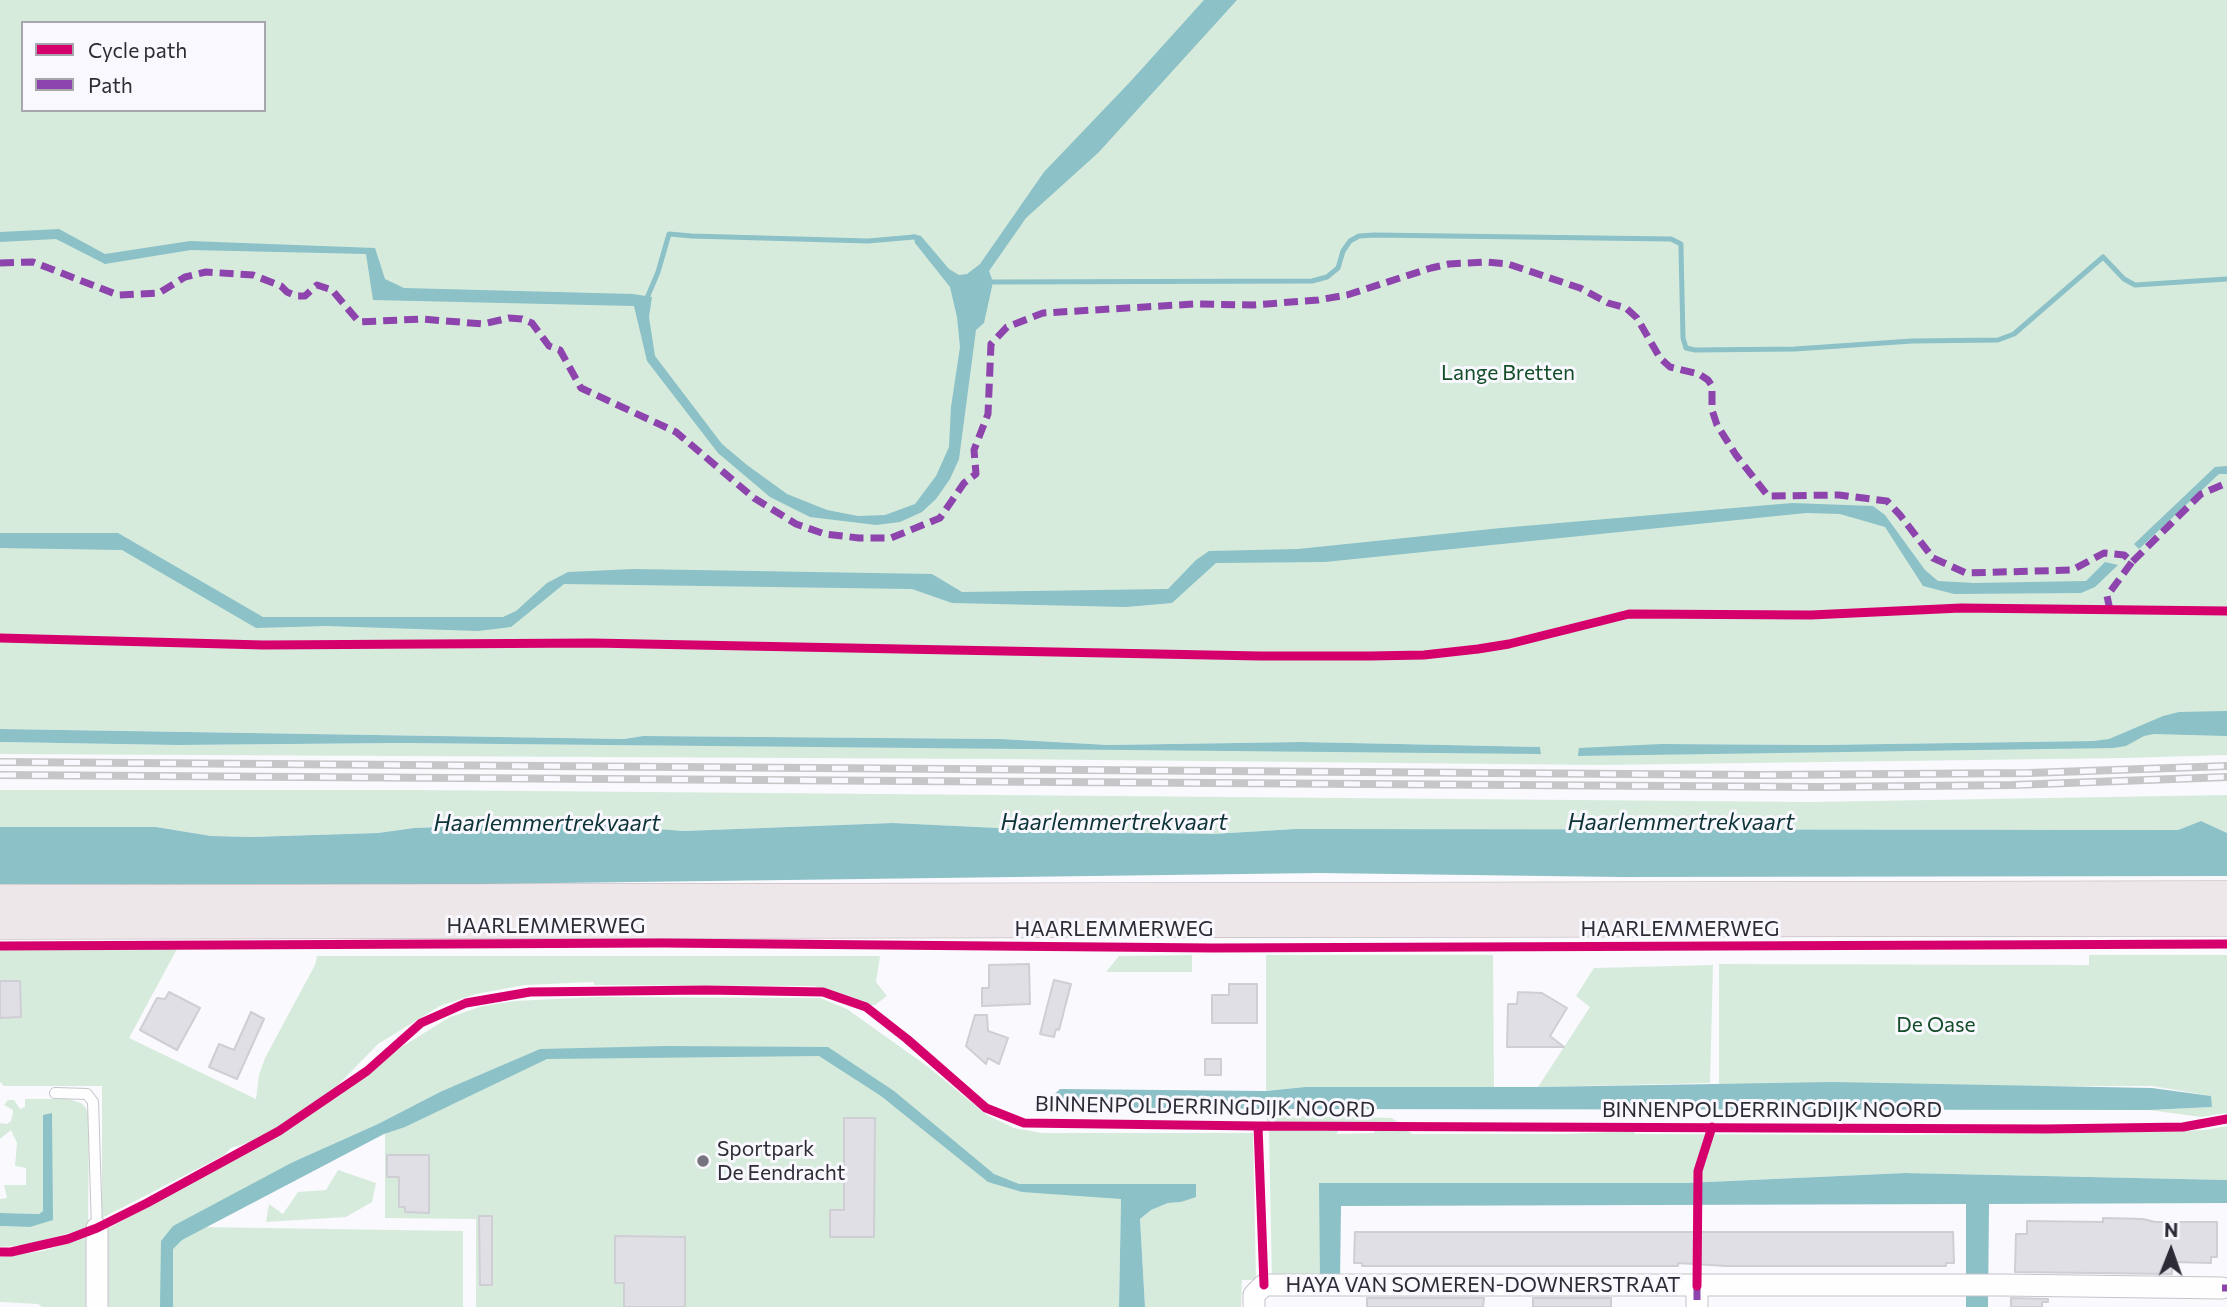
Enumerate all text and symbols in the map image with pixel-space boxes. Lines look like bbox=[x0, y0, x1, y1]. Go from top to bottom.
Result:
legend bbox=[21, 21, 266, 112]
text: Cycle path bbox=[88, 37, 187, 62]
text: Path bbox=[88, 72, 133, 97]
park label: Lange Bretten bbox=[1441, 360, 1575, 386]
water label: Haarlemmertrekvaart bbox=[1001, 808, 1227, 836]
water label: Haarlemmertrekvaart bbox=[1568, 808, 1794, 836]
water label: Haarlemmertrekvaart bbox=[434, 809, 660, 837]
street label: HAARLEMMERWEG bbox=[447, 913, 645, 939]
street label: HAARLEMMERWEG bbox=[1015, 916, 1213, 942]
street label: HAARLEMMERWEG bbox=[1581, 916, 1779, 942]
park label: De Oase bbox=[1896, 1012, 1976, 1038]
street label: BINNENPOLDERRINGDIJK NOORD bbox=[1035, 1091, 1375, 1123]
street label: BINNENPOLDERRINGDIJK NOORD bbox=[1602, 1097, 1942, 1123]
place label: Sportpark De Eendracht bbox=[717, 1136, 845, 1186]
marker: Sportpark De Eendracht bbox=[695, 1153, 711, 1169]
north arrow bbox=[2136, 1216, 2206, 1286]
text: N bbox=[2164, 1218, 2179, 1241]
street label: HAYA VAN SOMEREN-DOWNERSTRAAT bbox=[1285, 1272, 1681, 1298]

